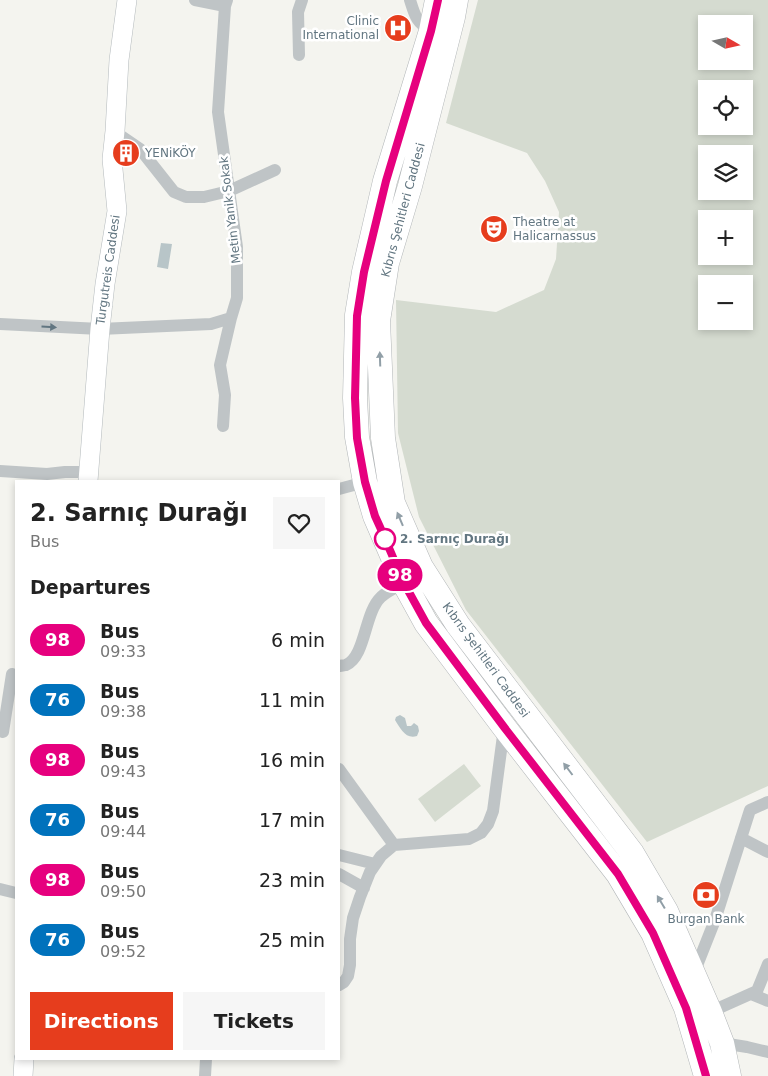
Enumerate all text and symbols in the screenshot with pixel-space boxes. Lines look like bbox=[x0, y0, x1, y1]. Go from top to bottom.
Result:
hospital icon: Clinic International bbox=[383, 13, 413, 43]
place label: Clinic International bbox=[302, 14, 379, 42]
north arrow bbox=[698, 15, 752, 70]
map controls bbox=[698, 15, 753, 330]
button: locate bbox=[698, 80, 753, 135]
building icon: YENiKÖY bbox=[111, 138, 141, 168]
street label: Kıbrıs Şehitleri Caddesi bbox=[378, 141, 428, 279]
place label: YENiKÖY bbox=[144, 144, 196, 160]
button: layers bbox=[698, 145, 753, 200]
street label: Metin Yanik Sokak bbox=[216, 156, 244, 264]
button: + bbox=[698, 210, 753, 265]
street label: Turgutreis Caddesi bbox=[93, 214, 123, 327]
theatre icon: Theatre at Halicarnassus bbox=[479, 214, 509, 244]
place label: Theatre at Halicarnassus bbox=[512, 215, 596, 243]
button: − bbox=[698, 275, 753, 330]
one-way arrow bbox=[41, 323, 57, 331]
one-way arrow bbox=[375, 351, 383, 367]
button: heart bbox=[273, 497, 325, 549]
text: 2. Sarnıç Durağı bbox=[30, 499, 248, 527]
one-way arrow bbox=[396, 512, 404, 526]
marker: 2. Sarnıç Durağı bbox=[374, 528, 396, 550]
text: Bus bbox=[30, 532, 59, 551]
place label: 2. Sarnıç Durağı bbox=[400, 532, 509, 546]
line badge: 98 bbox=[378, 559, 422, 591]
text: 98 bbox=[387, 564, 413, 585]
text: Departures bbox=[30, 576, 151, 598]
street label: Kıbrıs Şehitleri Caddesi bbox=[440, 600, 532, 720]
text: Bus bbox=[100, 620, 139, 642]
text: 98 bbox=[45, 629, 70, 650]
text: 6 min bbox=[271, 629, 325, 651]
text: 09:33 bbox=[100, 642, 146, 661]
text: Bus bbox=[100, 680, 139, 702]
text: 76 bbox=[45, 689, 70, 710]
text: 11 min bbox=[259, 689, 325, 711]
text: 09:38 bbox=[100, 702, 146, 721]
text: Bus bbox=[100, 740, 139, 762]
text: 98 bbox=[45, 749, 70, 770]
text: 16 min bbox=[259, 749, 325, 771]
text: 09:43 bbox=[100, 762, 146, 781]
one-way arrow bbox=[563, 762, 573, 776]
text: Bus bbox=[100, 800, 139, 822]
text: 76 bbox=[45, 809, 70, 830]
text: 17 min bbox=[259, 809, 325, 831]
text: 09:44 bbox=[100, 822, 146, 841]
text: Bus bbox=[100, 860, 139, 882]
text: 98 bbox=[45, 869, 70, 890]
text: 23 min bbox=[259, 869, 325, 891]
bank icon: Burgan Bank bbox=[691, 880, 721, 910]
text: 09:50 bbox=[100, 882, 146, 901]
one-way arrow bbox=[657, 896, 666, 909]
place label: Burgan Bank bbox=[667, 912, 745, 926]
text: Bus bbox=[100, 920, 139, 942]
text: 76 bbox=[45, 929, 70, 950]
text: 25 min bbox=[259, 929, 325, 951]
text: 09:52 bbox=[100, 942, 146, 961]
button: Directions bbox=[30, 992, 173, 1050]
button: Tickets bbox=[183, 992, 325, 1050]

